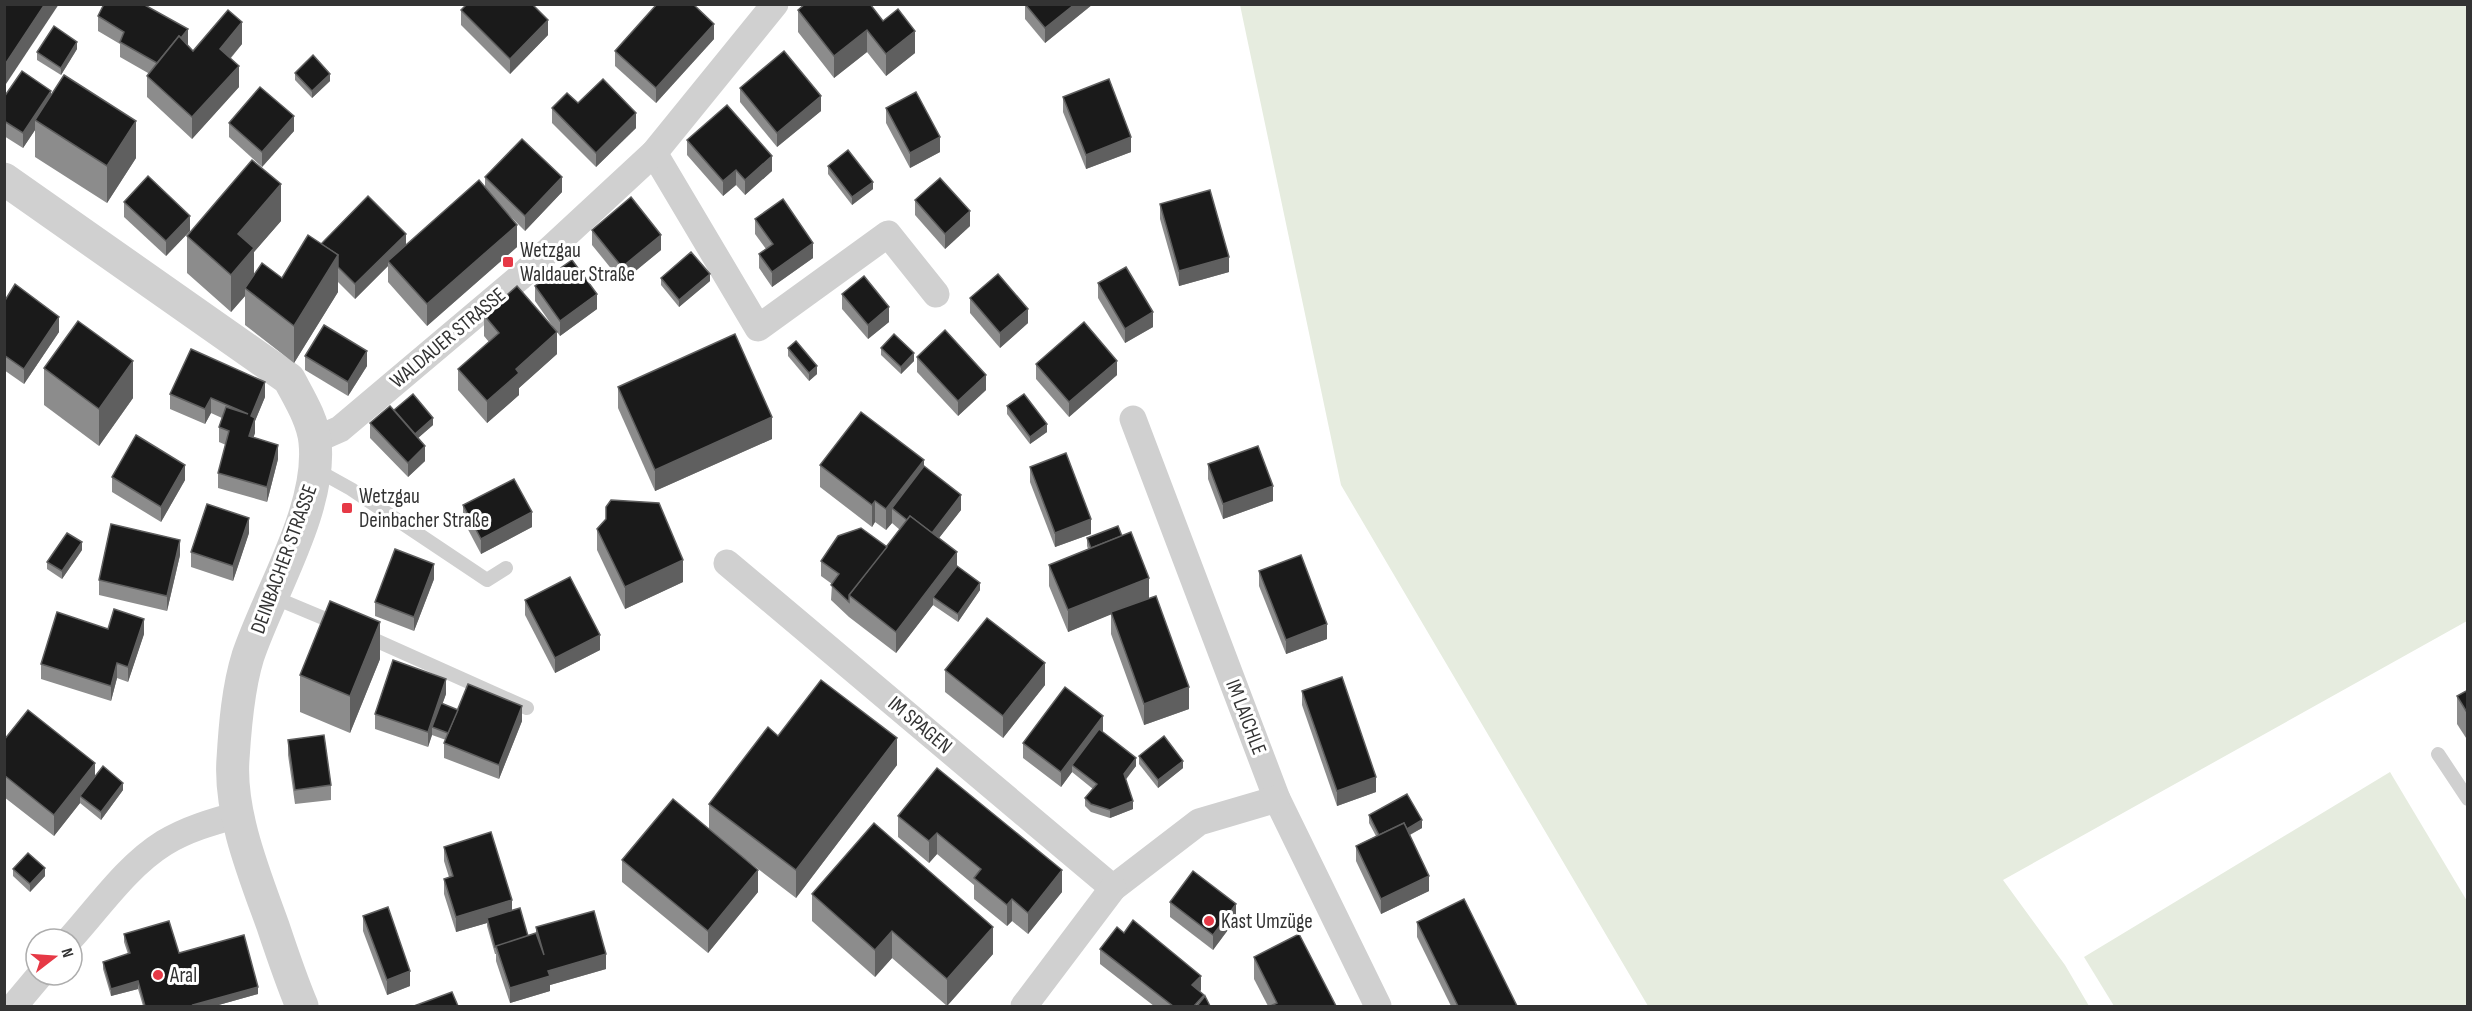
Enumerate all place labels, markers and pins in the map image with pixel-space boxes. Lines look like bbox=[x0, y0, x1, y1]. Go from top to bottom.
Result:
place label: Wetzgau Waldauer Straße bbox=[520, 238, 635, 287]
marker: Wetzgau Waldauer Straße bbox=[501, 255, 515, 269]
place label: Wetzgau Deinbacher Straße bbox=[359, 484, 489, 533]
marker: Wetzgau Deinbacher Straße bbox=[340, 501, 354, 515]
place label: Kast Umzüge bbox=[1221, 909, 1313, 934]
marker: Kast Umzüge bbox=[1202, 914, 1216, 928]
place label: Aral bbox=[169, 963, 197, 988]
marker: Aral bbox=[151, 968, 165, 982]

